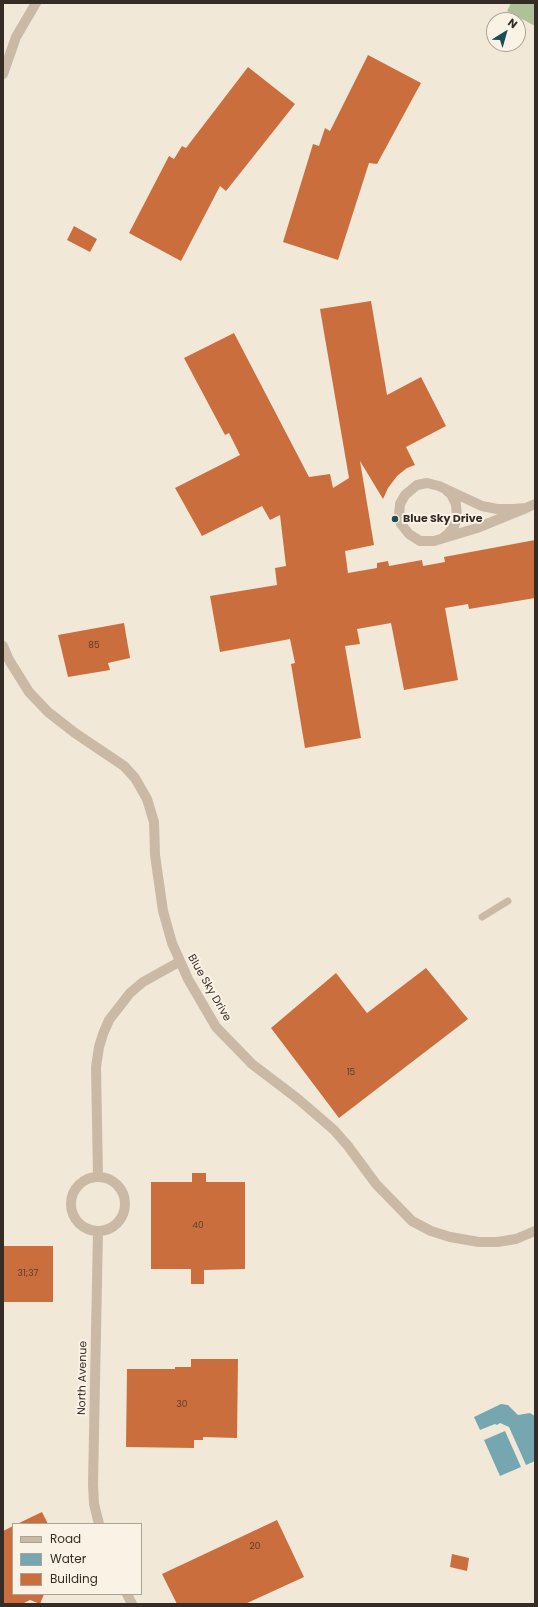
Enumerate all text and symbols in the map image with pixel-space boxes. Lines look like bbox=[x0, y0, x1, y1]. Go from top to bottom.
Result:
north arrow bbox=[486, 12, 526, 52]
text: N bbox=[504, 14, 521, 32]
place label: Blue Sky Drive bbox=[403, 512, 482, 526]
marker: Blue Sky Drive bbox=[390, 514, 400, 524]
house number: 85 bbox=[88, 641, 100, 651]
street label: Blue Sky Drive bbox=[185, 952, 233, 1024]
house number: 15 bbox=[347, 1068, 355, 1078]
house number: 40 bbox=[192, 1221, 204, 1231]
house number: 31;37 bbox=[18, 1269, 38, 1279]
street label: North Avenue bbox=[76, 1341, 90, 1415]
house number: 30 bbox=[177, 1400, 187, 1410]
legend bbox=[12, 1523, 142, 1595]
text: Road bbox=[50, 1530, 81, 1547]
house number: 20 bbox=[250, 1542, 260, 1552]
text: Water bbox=[50, 1550, 86, 1567]
text: Building bbox=[50, 1570, 98, 1587]

